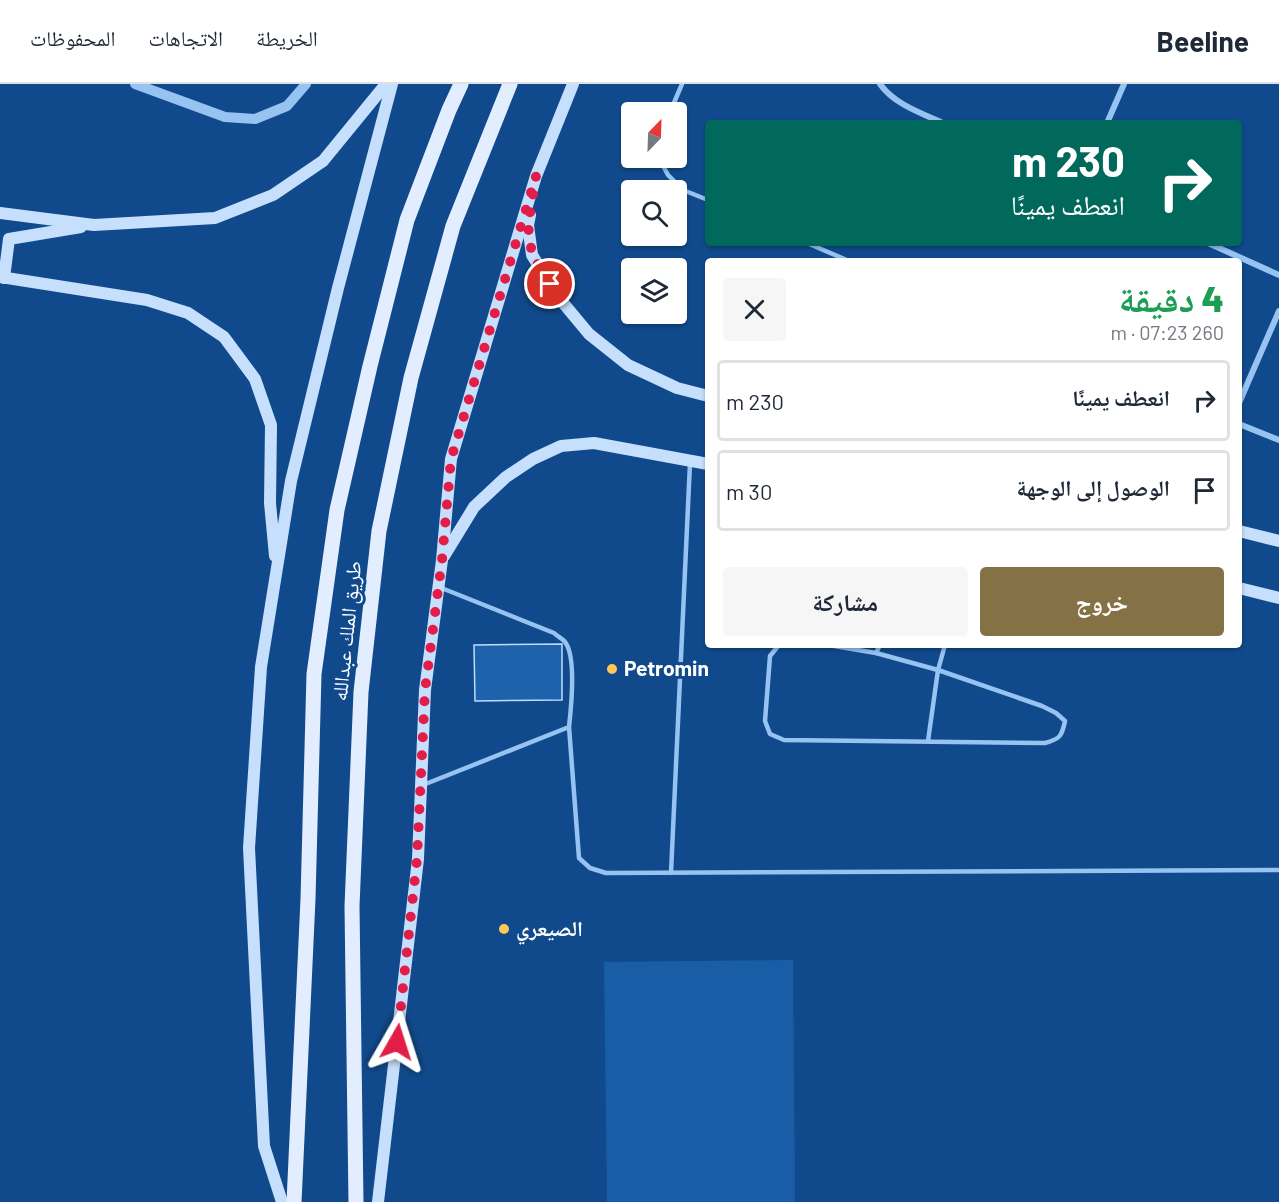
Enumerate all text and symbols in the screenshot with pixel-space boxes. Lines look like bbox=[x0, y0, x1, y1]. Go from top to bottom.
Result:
text: Beeline bbox=[1157, 24, 1249, 58]
text: المحفوظات bbox=[30, 25, 115, 50]
text: الاتجاهات bbox=[148, 25, 223, 50]
text: الخريطة bbox=[256, 25, 318, 50]
north arrow bbox=[621, 102, 687, 168]
map controls bbox=[621, 102, 687, 324]
text: 230 m bbox=[1012, 135, 1125, 185]
icon: right bbox=[1146, 144, 1224, 222]
button: search bbox=[621, 180, 687, 246]
text: انعطف يمينًا bbox=[1011, 188, 1125, 220]
pin bbox=[524, 258, 575, 309]
button: layers bbox=[621, 258, 687, 324]
icon: arrive bbox=[533, 267, 566, 300]
text: 4 دقيقة bbox=[1119, 276, 1224, 319]
button: close bbox=[723, 278, 786, 341]
text: 260 m · 07:23 bbox=[1110, 320, 1224, 344]
text: انعطف يمينًا bbox=[1072, 384, 1170, 410]
icon: right bbox=[1188, 384, 1221, 417]
text: 230 m bbox=[726, 388, 784, 414]
text: الوصول إلى الوجهة bbox=[1017, 474, 1170, 500]
icon: arrive bbox=[1188, 474, 1221, 507]
text: 30 m bbox=[726, 478, 772, 504]
street label: طريق الملك عبدالله bbox=[326, 559, 367, 702]
button: مشاركة bbox=[723, 567, 968, 636]
button: خروج bbox=[980, 567, 1224, 636]
place label: Petromin bbox=[624, 655, 709, 680]
marker: Petromin bbox=[605, 662, 619, 676]
place label: الصيعري bbox=[516, 915, 583, 945]
marker: الصيعري bbox=[497, 922, 511, 936]
position arrow bbox=[365, 1010, 429, 1074]

